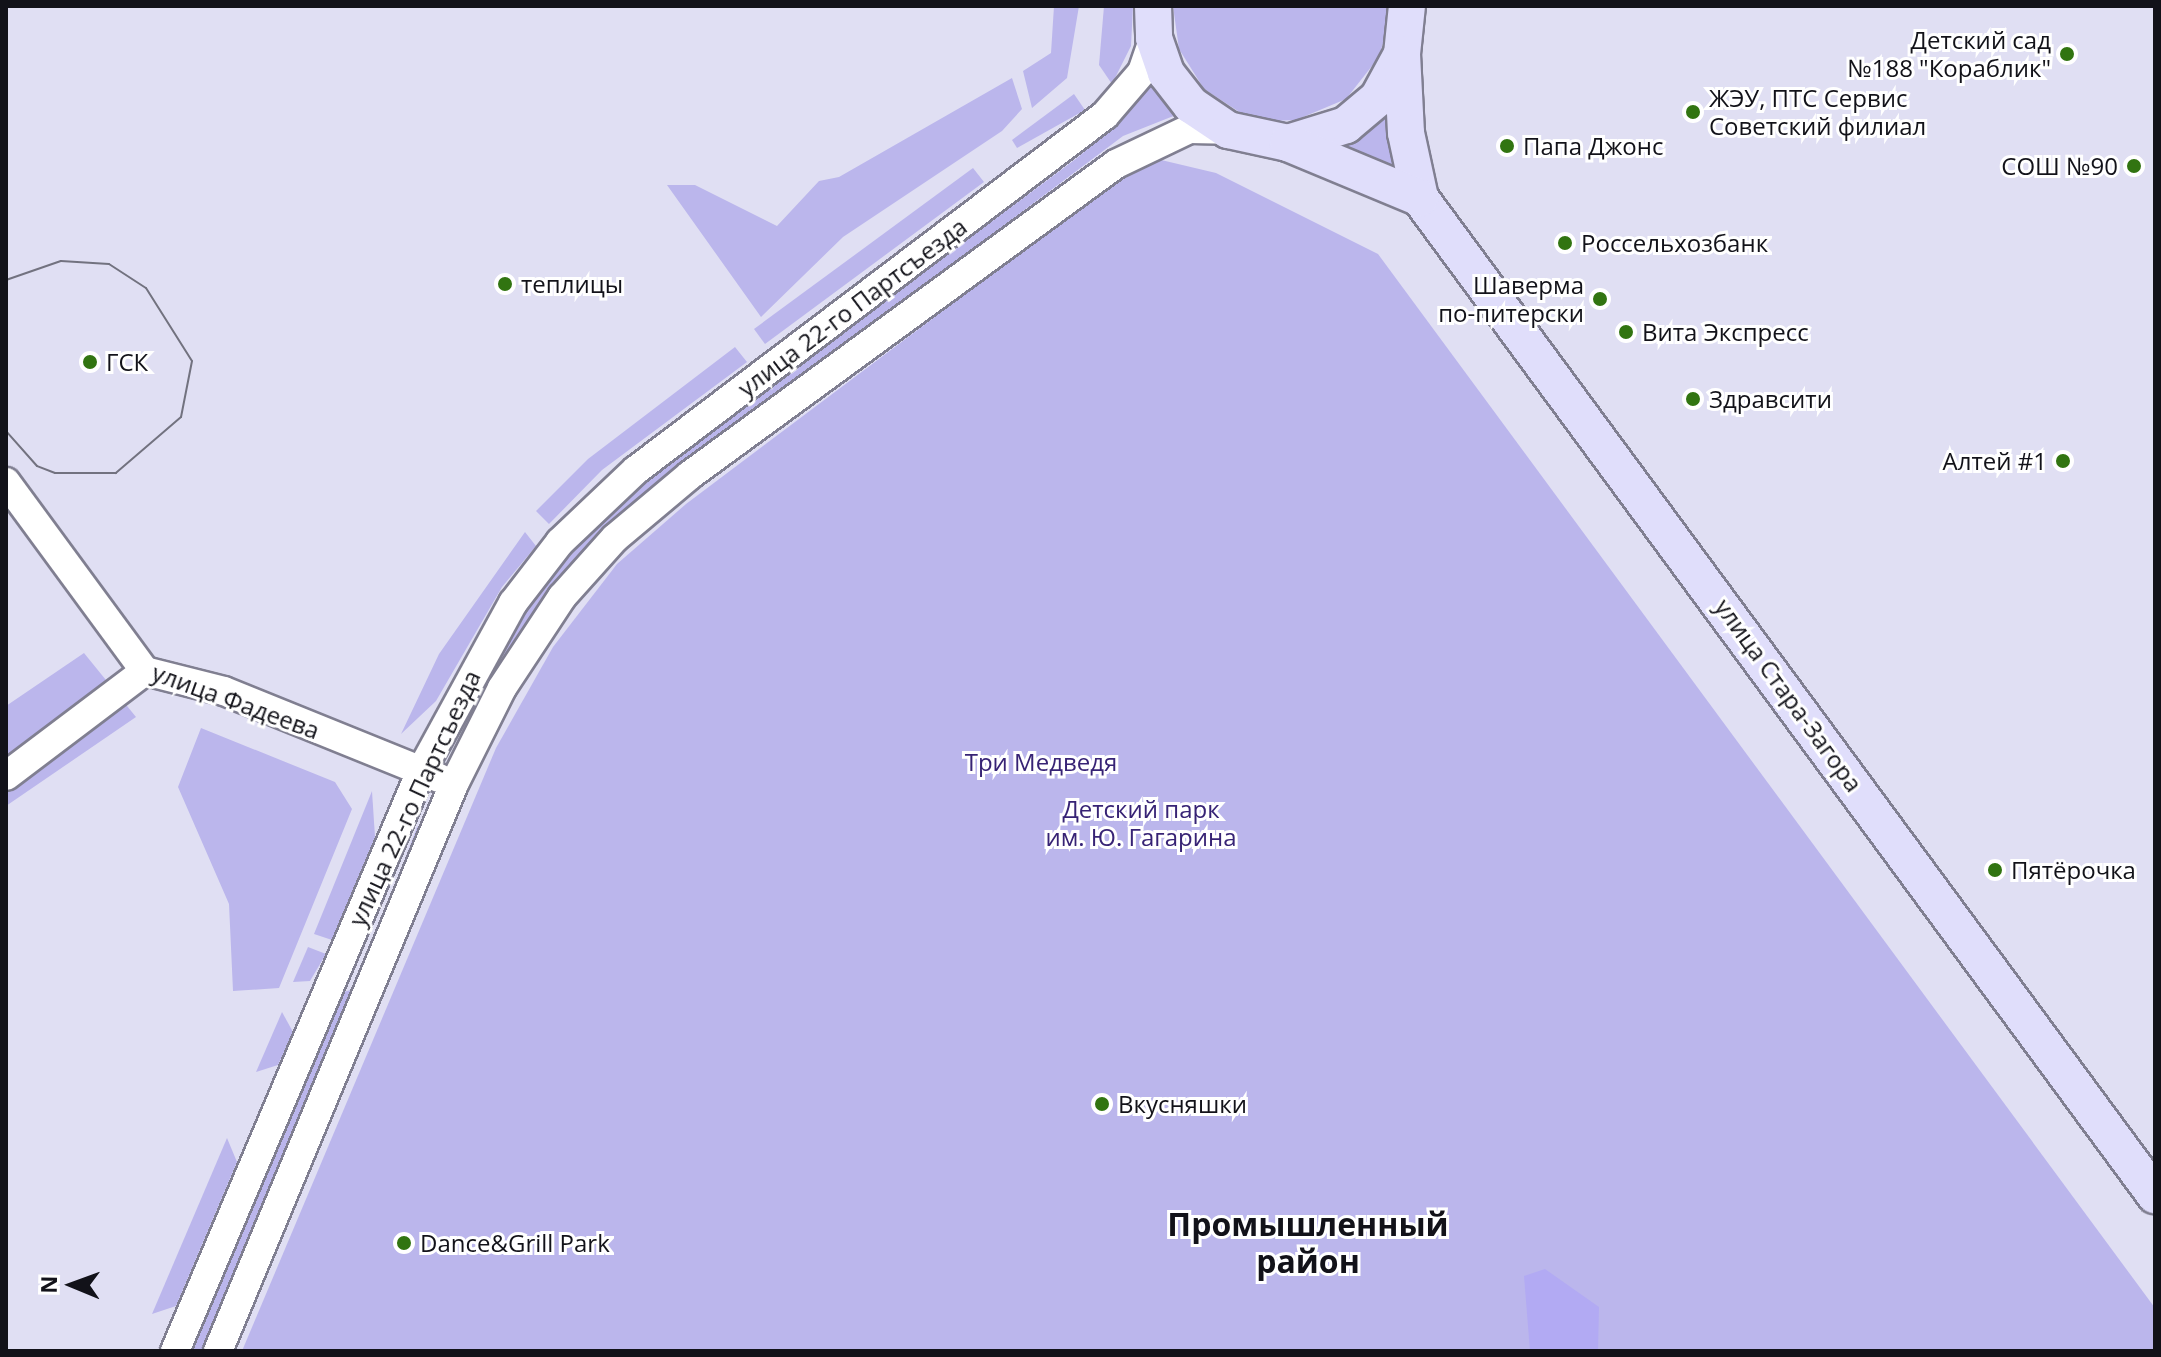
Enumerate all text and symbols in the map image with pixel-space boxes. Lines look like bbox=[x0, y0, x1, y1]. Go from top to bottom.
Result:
place label: Детский сад №188 "Кораблик" bbox=[1847, 26, 2051, 82]
marker: Детский сад №188 "Кораблик" bbox=[2058, 45, 2076, 63]
place label: ЖЭУ, ПТС Сервис Советский филиал bbox=[1709, 84, 1926, 140]
marker: ЖЭУ, ПТС Сервис Советский филиал bbox=[1684, 103, 1702, 121]
place label: Папа Джонс bbox=[1523, 132, 1663, 160]
marker: Папа Джонс bbox=[1498, 137, 1516, 155]
place label: СОШ №90 bbox=[2001, 152, 2118, 180]
marker: СОШ №90 bbox=[2125, 157, 2143, 175]
street label: улица 22-го Партсъезда bbox=[732, 212, 972, 402]
place label: Россельхозбанк bbox=[1581, 229, 1768, 257]
marker: Россельхозбанк bbox=[1556, 234, 1574, 252]
place label: теплицы bbox=[521, 270, 623, 298]
place label: Шаверма по-питерски bbox=[1438, 271, 1584, 327]
marker: теплицы bbox=[496, 275, 514, 293]
marker: Шаверма по-питерски bbox=[1591, 290, 1609, 308]
place label: Вита Экспресс bbox=[1642, 318, 1809, 346]
marker: Вита Экспресс bbox=[1617, 323, 1635, 341]
place label: ГСК bbox=[106, 348, 148, 376]
marker: ГСК bbox=[81, 353, 99, 371]
place label: Здравсити bbox=[1709, 385, 1832, 413]
marker: Здравсити bbox=[1684, 390, 1702, 408]
place label: Алтей #1 bbox=[1943, 447, 2047, 475]
marker: Алтей #1 bbox=[2054, 452, 2072, 470]
street label: улица Стара-Загора bbox=[1709, 593, 1869, 797]
street label: улица Фадеева bbox=[148, 657, 324, 745]
street label: улица 22-го Партсъезда bbox=[342, 666, 486, 930]
park label: Три Медведя bbox=[965, 748, 1117, 776]
park label: Детский парк им. Ю. Гагарина bbox=[1045, 795, 1237, 851]
place label: Пятёрочка bbox=[2011, 856, 2136, 884]
marker: Пятёрочка bbox=[1986, 861, 2004, 879]
place label: Вкусняшки bbox=[1118, 1090, 1247, 1118]
marker: Вкусняшки bbox=[1093, 1095, 1111, 1113]
district label: Промышленный район bbox=[1167, 1206, 1449, 1281]
place label: Dance&Grill Park bbox=[420, 1229, 610, 1257]
marker: Dance&Grill Park bbox=[395, 1234, 413, 1252]
north arrow bbox=[32, 1245, 112, 1325]
text: N bbox=[33, 1275, 63, 1294]

